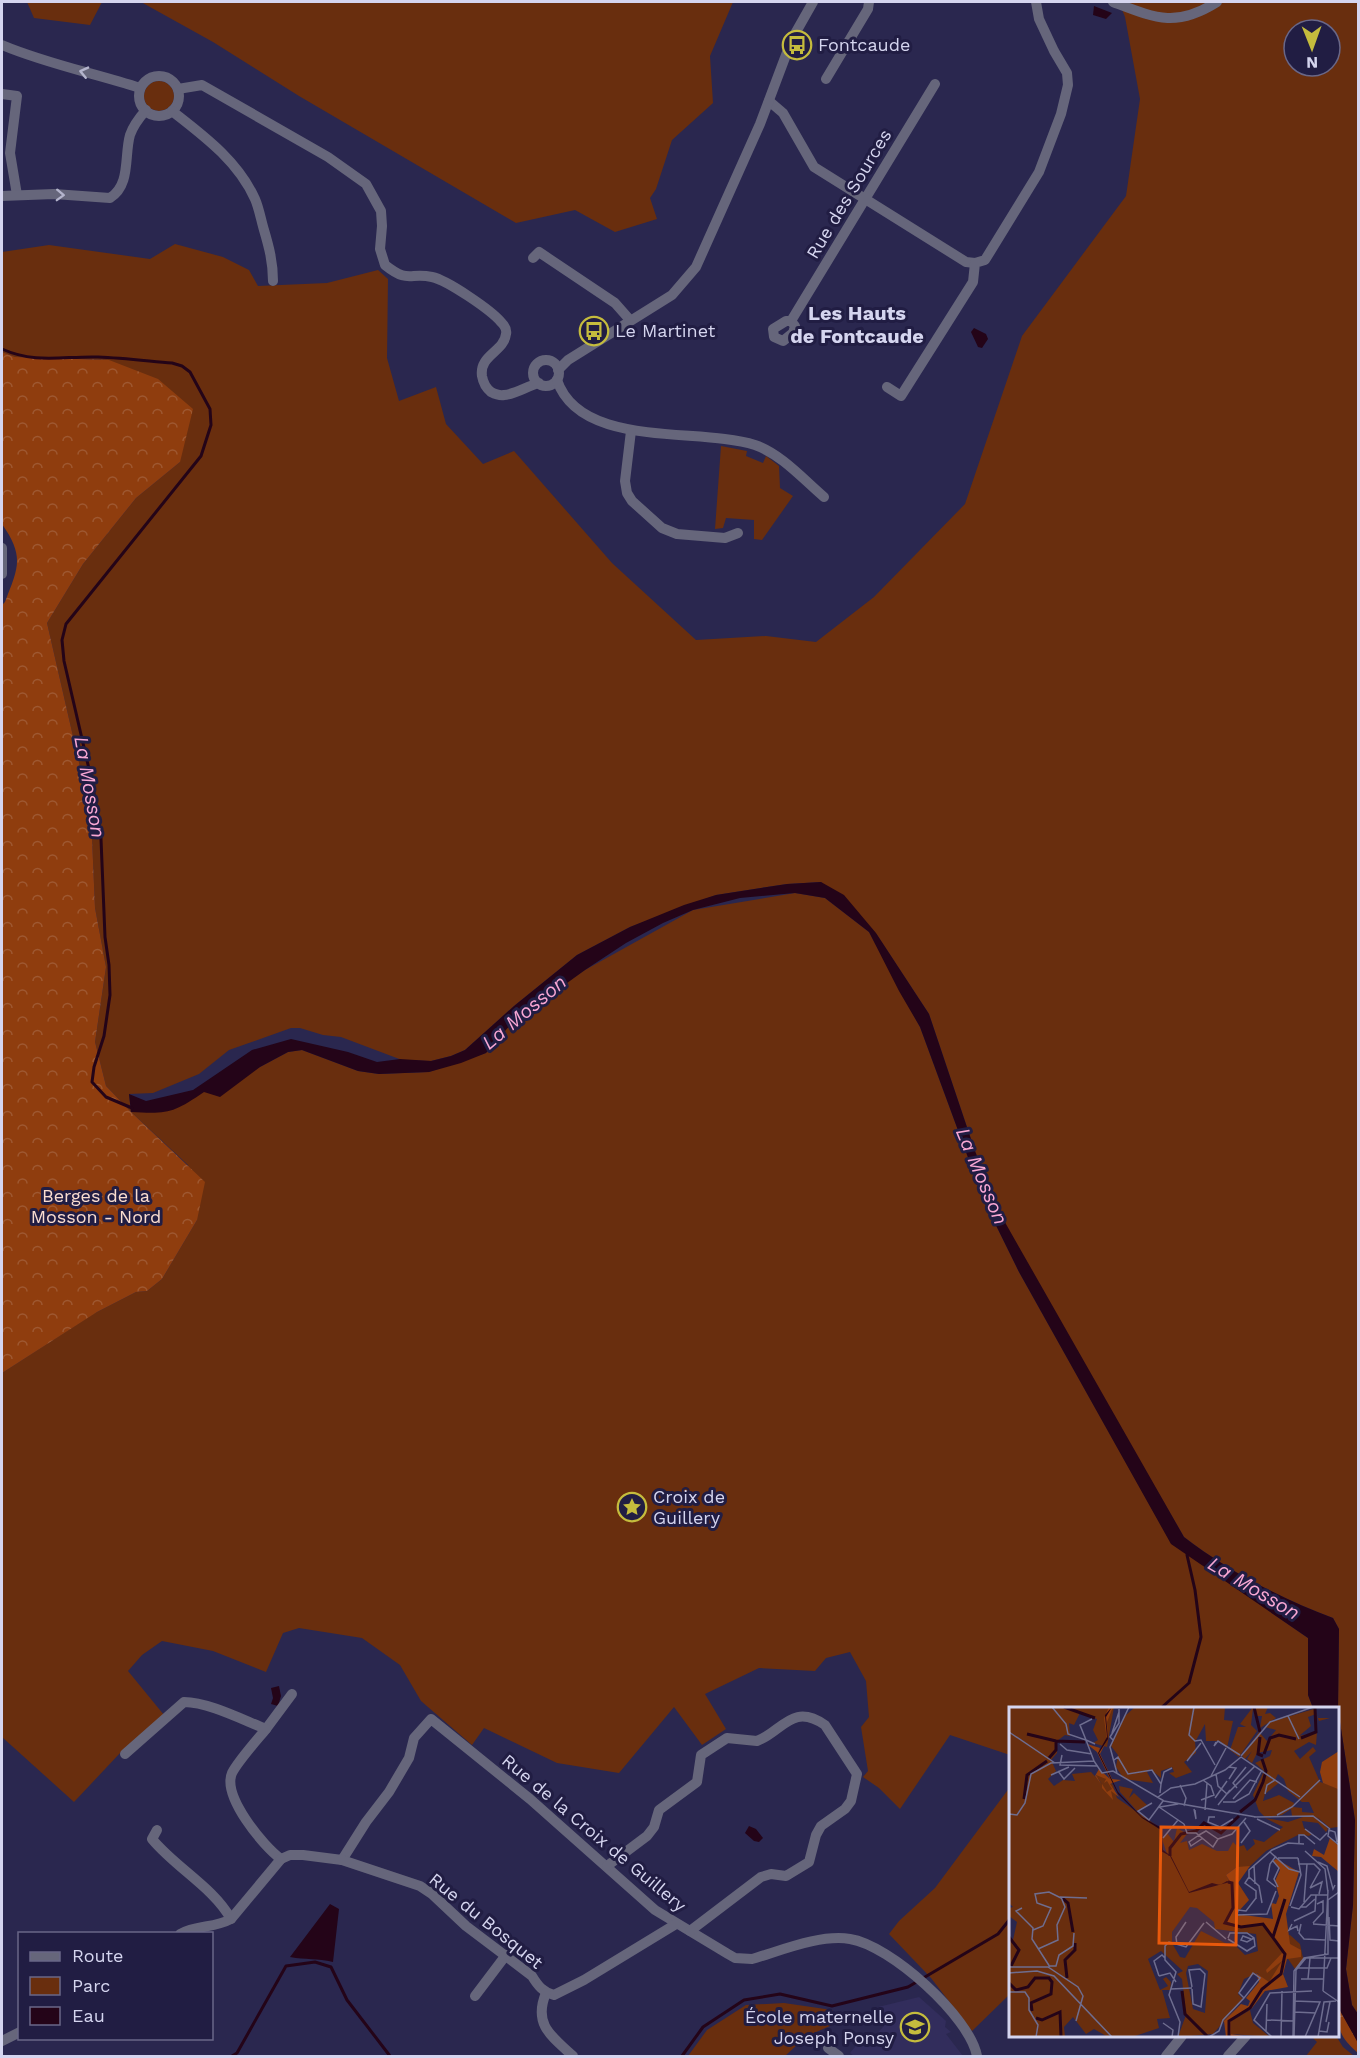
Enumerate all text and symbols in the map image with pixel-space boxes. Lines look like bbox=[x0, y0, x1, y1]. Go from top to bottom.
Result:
north arrow bbox=[1282, 18, 1342, 78]
bus stop icon: Fontcaude bbox=[781, 29, 813, 61]
place label: Fontcaude bbox=[818, 34, 910, 55]
text: N bbox=[1306, 53, 1318, 72]
one-way arrow bbox=[79, 67, 89, 80]
street label: Rue des Sources bbox=[802, 125, 895, 262]
one-way arrow bbox=[55, 188, 64, 201]
district label: Les Hauts de Fontcaude bbox=[790, 301, 924, 348]
bus stop icon: Le Martinet bbox=[578, 315, 610, 347]
place label: Le Martinet bbox=[615, 320, 716, 341]
water label: La Mosson bbox=[69, 734, 111, 840]
water label: La Mosson bbox=[477, 970, 571, 1054]
water label: La Mosson bbox=[951, 1124, 1013, 1228]
park label: Berges de la Mosson - Nord bbox=[31, 1185, 161, 1227]
place label: Croix de Guillery bbox=[653, 1486, 725, 1528]
place icon: Croix de Guillery bbox=[616, 1491, 648, 1523]
water label: La Mosson bbox=[1204, 1551, 1304, 1625]
inset map bbox=[1009, 1707, 1339, 2037]
street label: Rue de la Croix de Guillery bbox=[498, 1749, 691, 1916]
street label: Rue du Bosquet bbox=[425, 1868, 548, 1973]
legend bbox=[18, 1932, 213, 2040]
text: Route bbox=[72, 1945, 124, 1966]
text: Parc bbox=[72, 1975, 110, 1996]
text: Eau bbox=[72, 2005, 105, 2026]
place label: École maternelle Joseph Ponsy bbox=[745, 2006, 895, 2048]
school or university icon: École maternelle Joseph Ponsy bbox=[899, 2011, 931, 2043]

